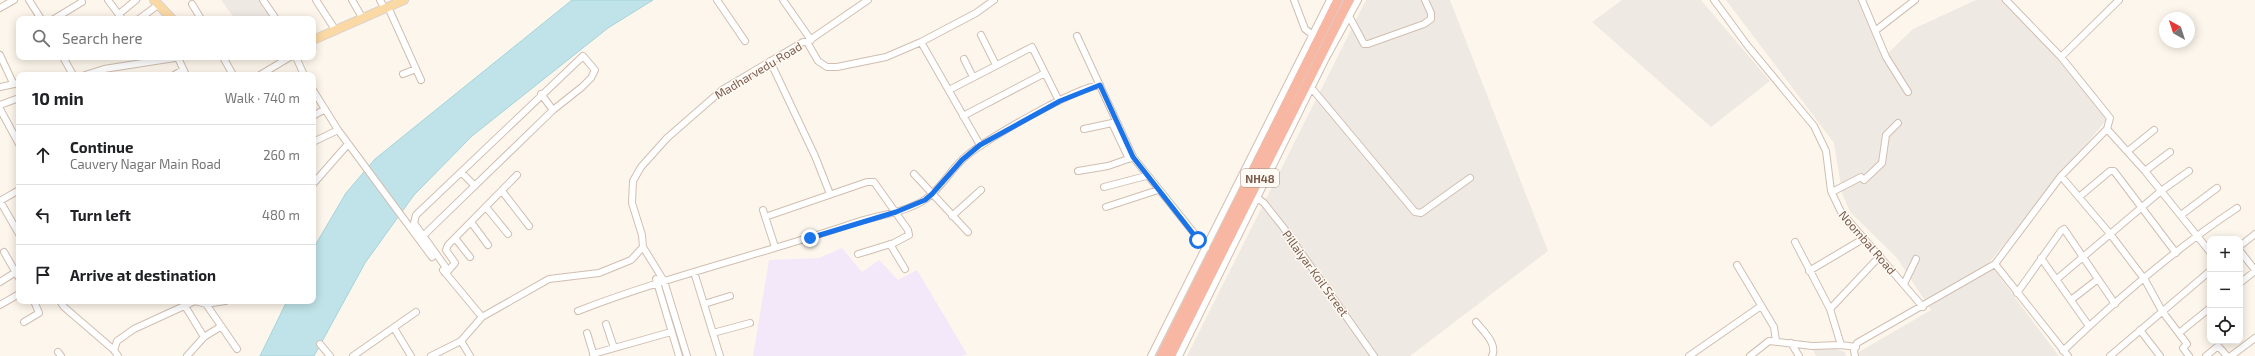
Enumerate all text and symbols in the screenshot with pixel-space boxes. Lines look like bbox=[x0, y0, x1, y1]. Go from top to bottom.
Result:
north arrow bbox=[2159, 12, 2195, 48]
search box bbox=[16, 16, 316, 60]
icon: search bbox=[30, 27, 52, 49]
text: Search here bbox=[62, 29, 143, 47]
street label: Madharvedu Road bbox=[712, 38, 804, 102]
text: 10 min bbox=[32, 88, 84, 108]
text: Walk · 740 m bbox=[225, 90, 300, 106]
text: Continue bbox=[70, 138, 133, 156]
icon: ahead bbox=[32, 144, 54, 166]
text: 260 m bbox=[263, 147, 300, 163]
text: Cauvery Nagar Main Road bbox=[70, 156, 221, 172]
road number: NH48 bbox=[1241, 169, 1279, 187]
icon: left bbox=[32, 204, 54, 226]
text: Turn left bbox=[70, 206, 131, 224]
text: 480 m bbox=[262, 207, 300, 223]
street label: Noombal Road bbox=[1837, 207, 1899, 277]
street label: Pillaiyar Koil Street bbox=[1280, 227, 1352, 319]
route end bbox=[801, 229, 819, 247]
route start bbox=[1189, 231, 1207, 249]
map controls bbox=[2207, 236, 2243, 344]
button: + bbox=[2207, 236, 2243, 272]
icon: arrive bbox=[32, 264, 54, 286]
text: Arrive at destination bbox=[70, 266, 216, 284]
button: − bbox=[2207, 272, 2243, 308]
button: locate bbox=[2207, 308, 2243, 344]

